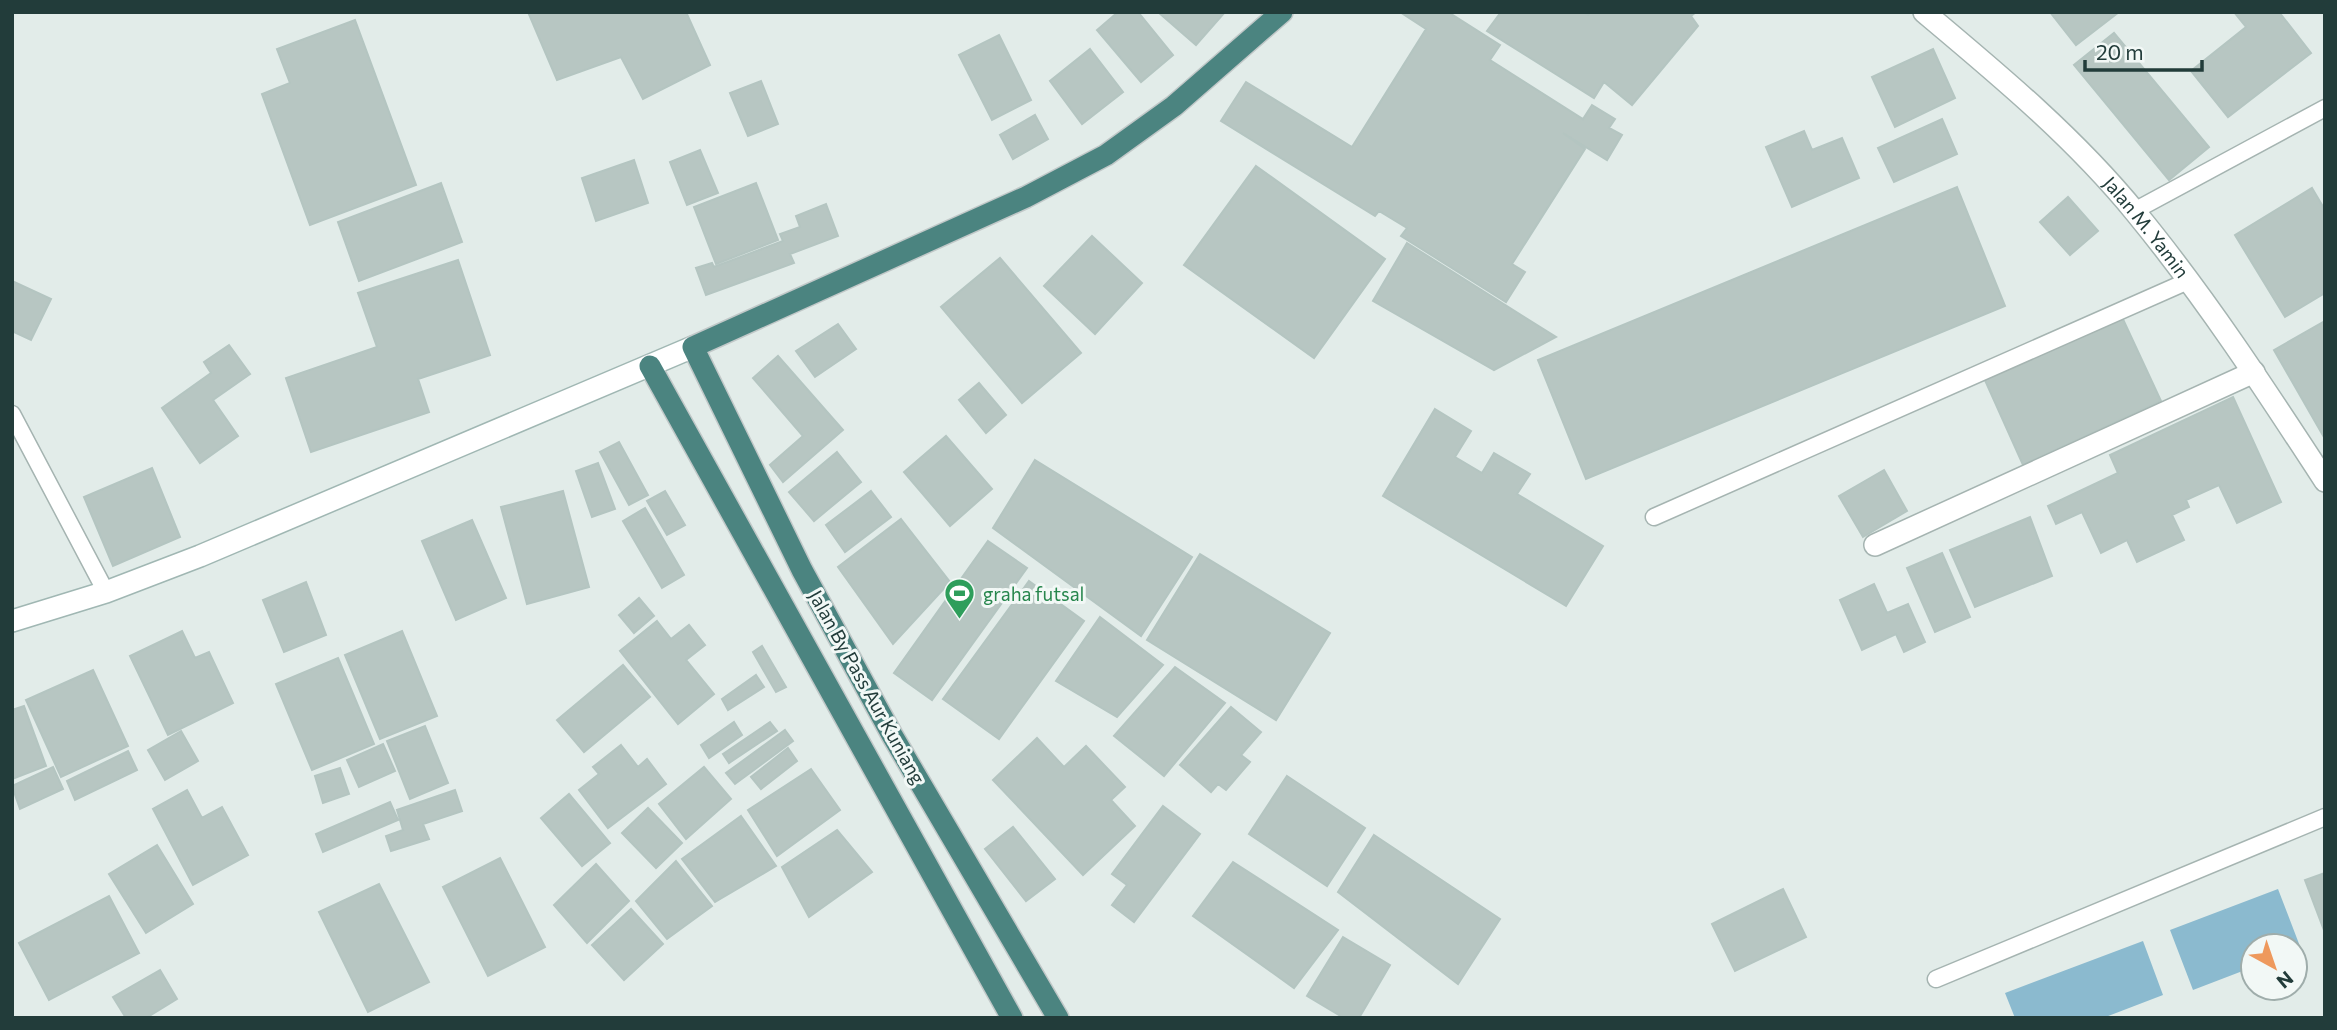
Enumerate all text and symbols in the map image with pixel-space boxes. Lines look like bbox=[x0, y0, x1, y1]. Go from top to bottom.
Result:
scale bar bbox=[2085, 28, 2202, 72]
text: 20 m bbox=[2096, 39, 2144, 64]
street label: Jalan M. Yamin bbox=[2099, 171, 2194, 282]
sports icon: graha futsal bbox=[943, 577, 977, 621]
place label: graha futsal bbox=[983, 582, 1084, 605]
street label: Jalan By Pass Aur Kuniang bbox=[805, 586, 930, 788]
north arrow bbox=[2239, 932, 2309, 1002]
text: N bbox=[2272, 967, 2298, 994]

